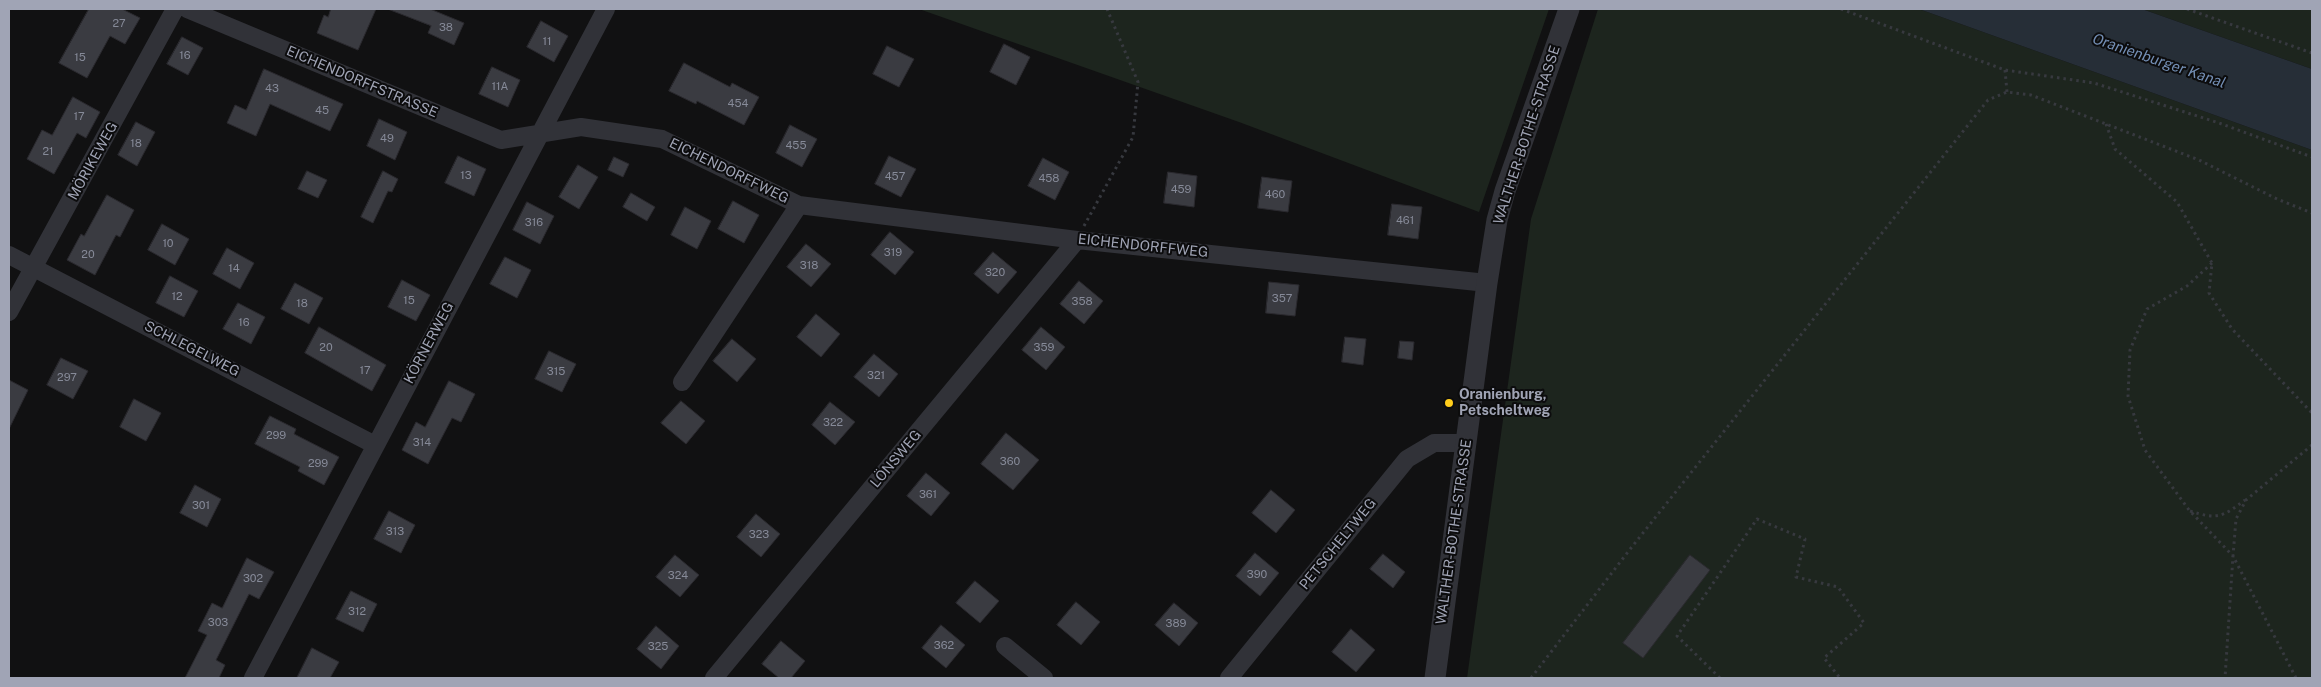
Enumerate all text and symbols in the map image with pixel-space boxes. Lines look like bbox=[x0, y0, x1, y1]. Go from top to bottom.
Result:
house number: 27 bbox=[112, 17, 126, 31]
house number: 38 bbox=[439, 21, 453, 35]
water label: Oranienburger Kanal bbox=[2090, 30, 2228, 92]
house number: 11 bbox=[543, 35, 551, 49]
street label: EICHENDORFFSTRASSE bbox=[284, 43, 440, 121]
street label: WALTHER-BOTHE-STRASSE bbox=[1490, 44, 1564, 226]
house number: 16 bbox=[179, 49, 191, 63]
house number: 15 bbox=[74, 51, 86, 65]
house number: 11A bbox=[492, 80, 508, 94]
house number: 43 bbox=[265, 82, 279, 96]
house number: 454 bbox=[728, 97, 748, 111]
house number: 45 bbox=[315, 104, 329, 118]
house number: 17 bbox=[73, 110, 85, 124]
street label: MÖRIKEWEG bbox=[65, 119, 121, 203]
house number: 49 bbox=[380, 132, 394, 146]
street label: EICHENDORFFWEG bbox=[666, 135, 792, 207]
house number: 18 bbox=[130, 137, 142, 151]
house number: 455 bbox=[786, 139, 806, 153]
house number: 21 bbox=[42, 145, 54, 159]
house number: 13 bbox=[460, 169, 472, 183]
house number: 457 bbox=[885, 170, 905, 184]
house number: 458 bbox=[1039, 172, 1059, 186]
house number: 459 bbox=[1171, 183, 1191, 197]
house number: 460 bbox=[1265, 188, 1285, 202]
house number: 461 bbox=[1396, 214, 1414, 228]
house number: 316 bbox=[525, 216, 543, 230]
street label: EICHENDORFFWEG bbox=[1077, 231, 1209, 261]
house number: 10 bbox=[162, 237, 174, 251]
house number: 319 bbox=[884, 246, 902, 260]
house number: 20 bbox=[81, 248, 95, 262]
house number: 318 bbox=[800, 259, 818, 273]
house number: 14 bbox=[228, 262, 240, 276]
house number: 320 bbox=[985, 266, 1005, 280]
house number: 12 bbox=[171, 290, 183, 304]
house number: 357 bbox=[1272, 292, 1292, 306]
house number: 15 bbox=[403, 294, 415, 308]
house number: 358 bbox=[1071, 295, 1093, 309]
house number: 18 bbox=[296, 297, 308, 311]
street label: KÖRNERWEG bbox=[400, 299, 458, 387]
house number: 16 bbox=[238, 316, 250, 330]
street label: SCHLEGELWEG bbox=[141, 318, 243, 380]
house number: 20 bbox=[319, 341, 333, 355]
house number: 359 bbox=[1034, 341, 1054, 355]
house number: 17 bbox=[359, 364, 371, 378]
house number: 315 bbox=[547, 365, 565, 379]
house number: 321 bbox=[867, 369, 885, 383]
house number: 297 bbox=[57, 371, 77, 385]
place label: Oranienburg, Petscheltweg bbox=[1459, 387, 1550, 420]
marker: Oranienburg, Petscheltweg bbox=[1443, 397, 1455, 409]
house number: 322 bbox=[823, 416, 843, 430]
street label: LÖNSWEG bbox=[867, 427, 925, 491]
house number: 299 bbox=[266, 429, 286, 443]
house number: 314 bbox=[413, 436, 431, 450]
street label: WALTHER-BOTHE-STRASSE bbox=[1433, 438, 1475, 626]
house number: 360 bbox=[1000, 455, 1020, 469]
house number: 299 bbox=[308, 457, 328, 471]
house number: 361 bbox=[919, 488, 937, 502]
street label: PETSCHELTWEG bbox=[1296, 495, 1380, 593]
house number: 301 bbox=[192, 499, 210, 513]
house number: 313 bbox=[386, 525, 404, 539]
house number: 323 bbox=[749, 528, 769, 542]
house number: 390 bbox=[1247, 568, 1267, 582]
house number: 324 bbox=[668, 569, 688, 583]
house number: 302 bbox=[243, 572, 263, 586]
house number: 312 bbox=[348, 605, 366, 619]
house number: 303 bbox=[208, 616, 228, 630]
house number: 389 bbox=[1166, 617, 1186, 631]
house number: 362 bbox=[934, 639, 954, 653]
house number: 325 bbox=[648, 640, 668, 654]

